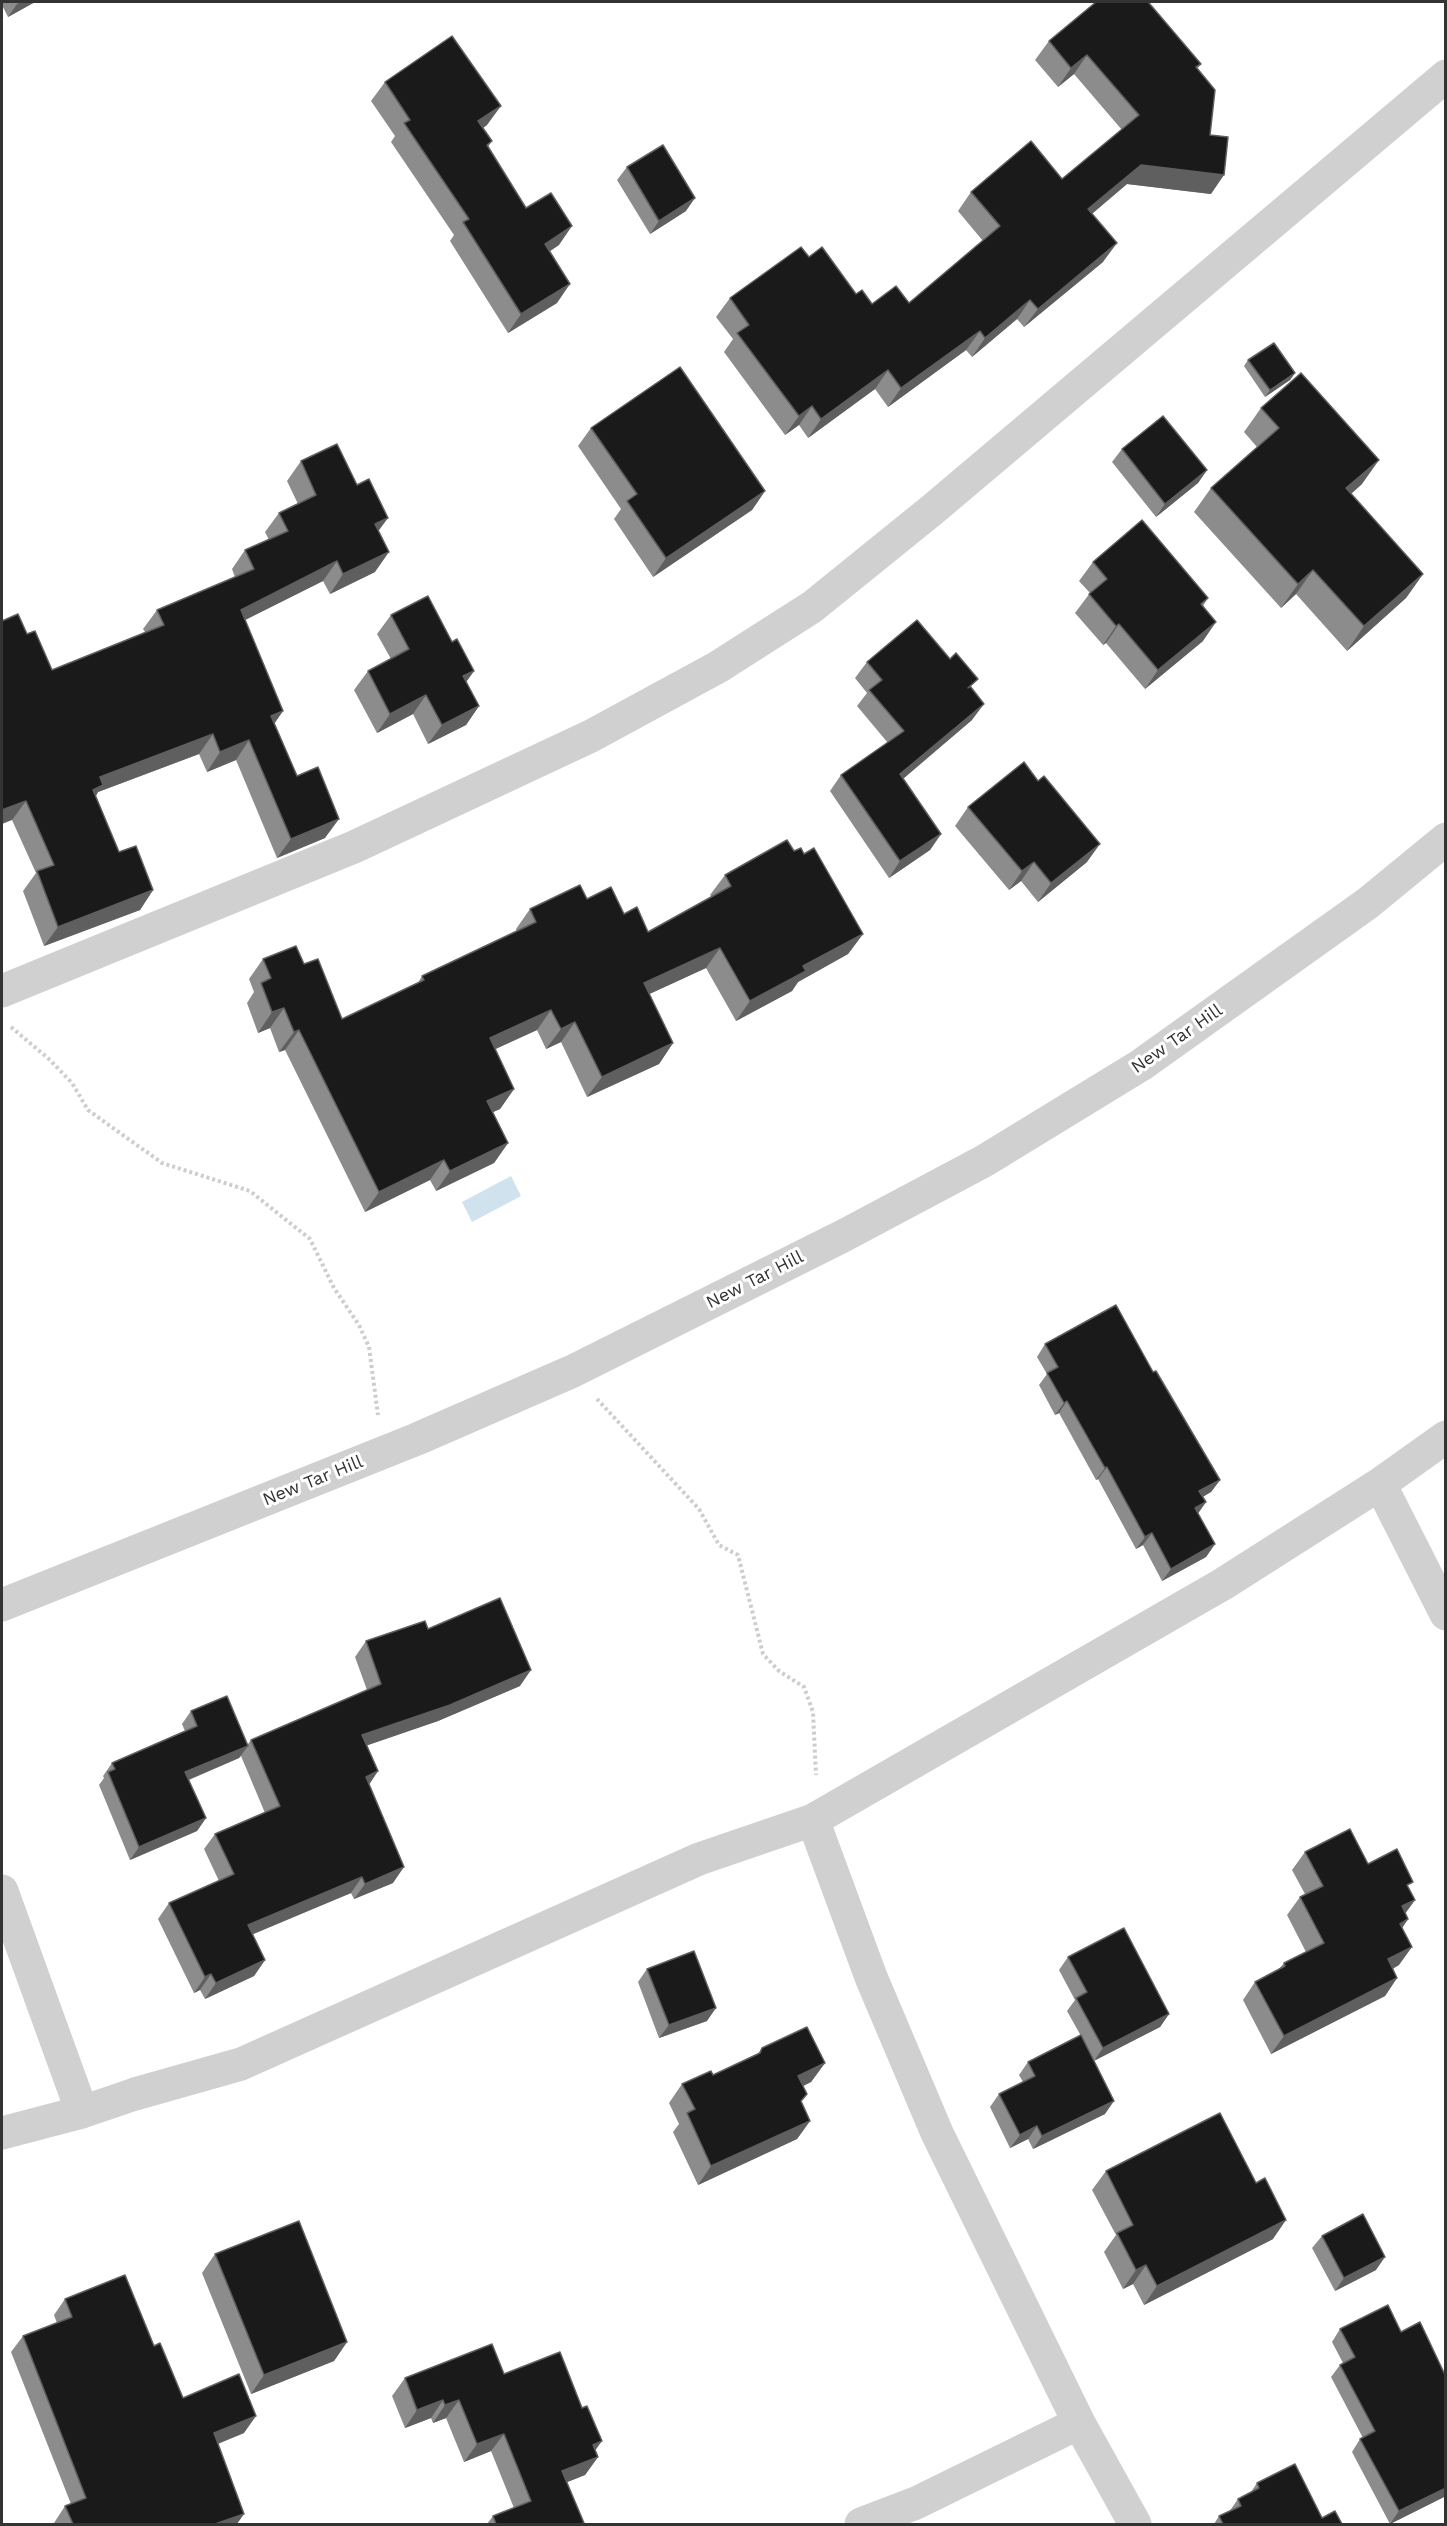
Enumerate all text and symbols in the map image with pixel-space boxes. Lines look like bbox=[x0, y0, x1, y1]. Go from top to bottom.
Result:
street label: New Tar Hill bbox=[1127, 1000, 1227, 1078]
street label: New Tar Hill bbox=[703, 1246, 807, 1314]
street label: New Tar Hill bbox=[260, 1451, 366, 1511]

